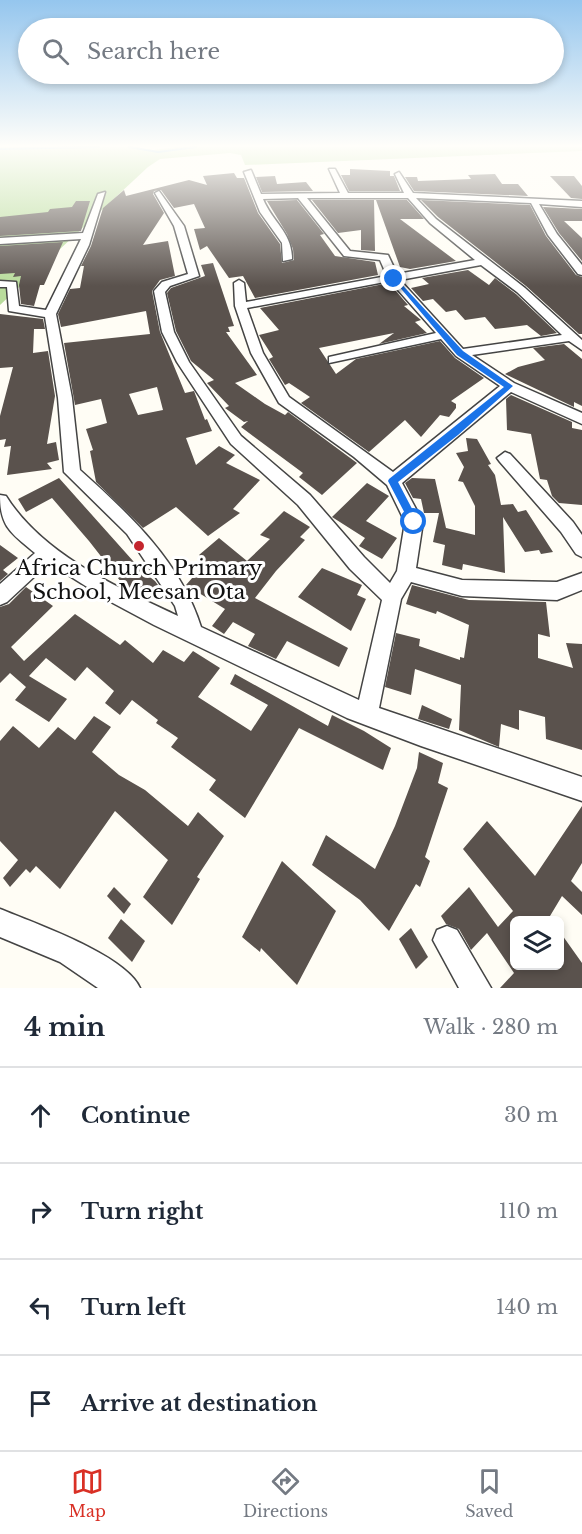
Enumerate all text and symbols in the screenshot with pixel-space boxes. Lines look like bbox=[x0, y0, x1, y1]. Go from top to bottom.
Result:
search box bbox=[18, 18, 564, 84]
icon: search bbox=[39, 35, 72, 68]
text: Search here bbox=[87, 38, 220, 65]
route end bbox=[380, 265, 406, 291]
route start bbox=[400, 508, 426, 534]
marker: Africa Church Primary School, Meesan Ota bbox=[132, 539, 146, 553]
place label: Africa Church Primary School, Meesan Ota bbox=[15, 555, 263, 605]
map controls bbox=[510, 916, 564, 970]
button: layers bbox=[510, 916, 564, 970]
text: 4 min bbox=[24, 1011, 105, 1043]
text: Walk · 280 m bbox=[424, 1015, 558, 1039]
icon: ahead bbox=[24, 1099, 57, 1132]
text: Continue bbox=[81, 1102, 190, 1129]
text: 30 m bbox=[504, 1103, 558, 1127]
icon: right bbox=[24, 1195, 57, 1228]
text: Turn right bbox=[81, 1198, 203, 1225]
text: 110 m bbox=[499, 1199, 558, 1223]
icon: left bbox=[24, 1291, 57, 1324]
text: Turn left bbox=[81, 1294, 186, 1321]
text: 140 m bbox=[496, 1295, 558, 1319]
icon: arrive bbox=[24, 1387, 57, 1420]
text: Arrive at destination bbox=[81, 1390, 318, 1417]
tab: Map bbox=[69, 1465, 106, 1521]
tab: Directions bbox=[243, 1465, 328, 1521]
tab: Saved bbox=[465, 1465, 513, 1521]

